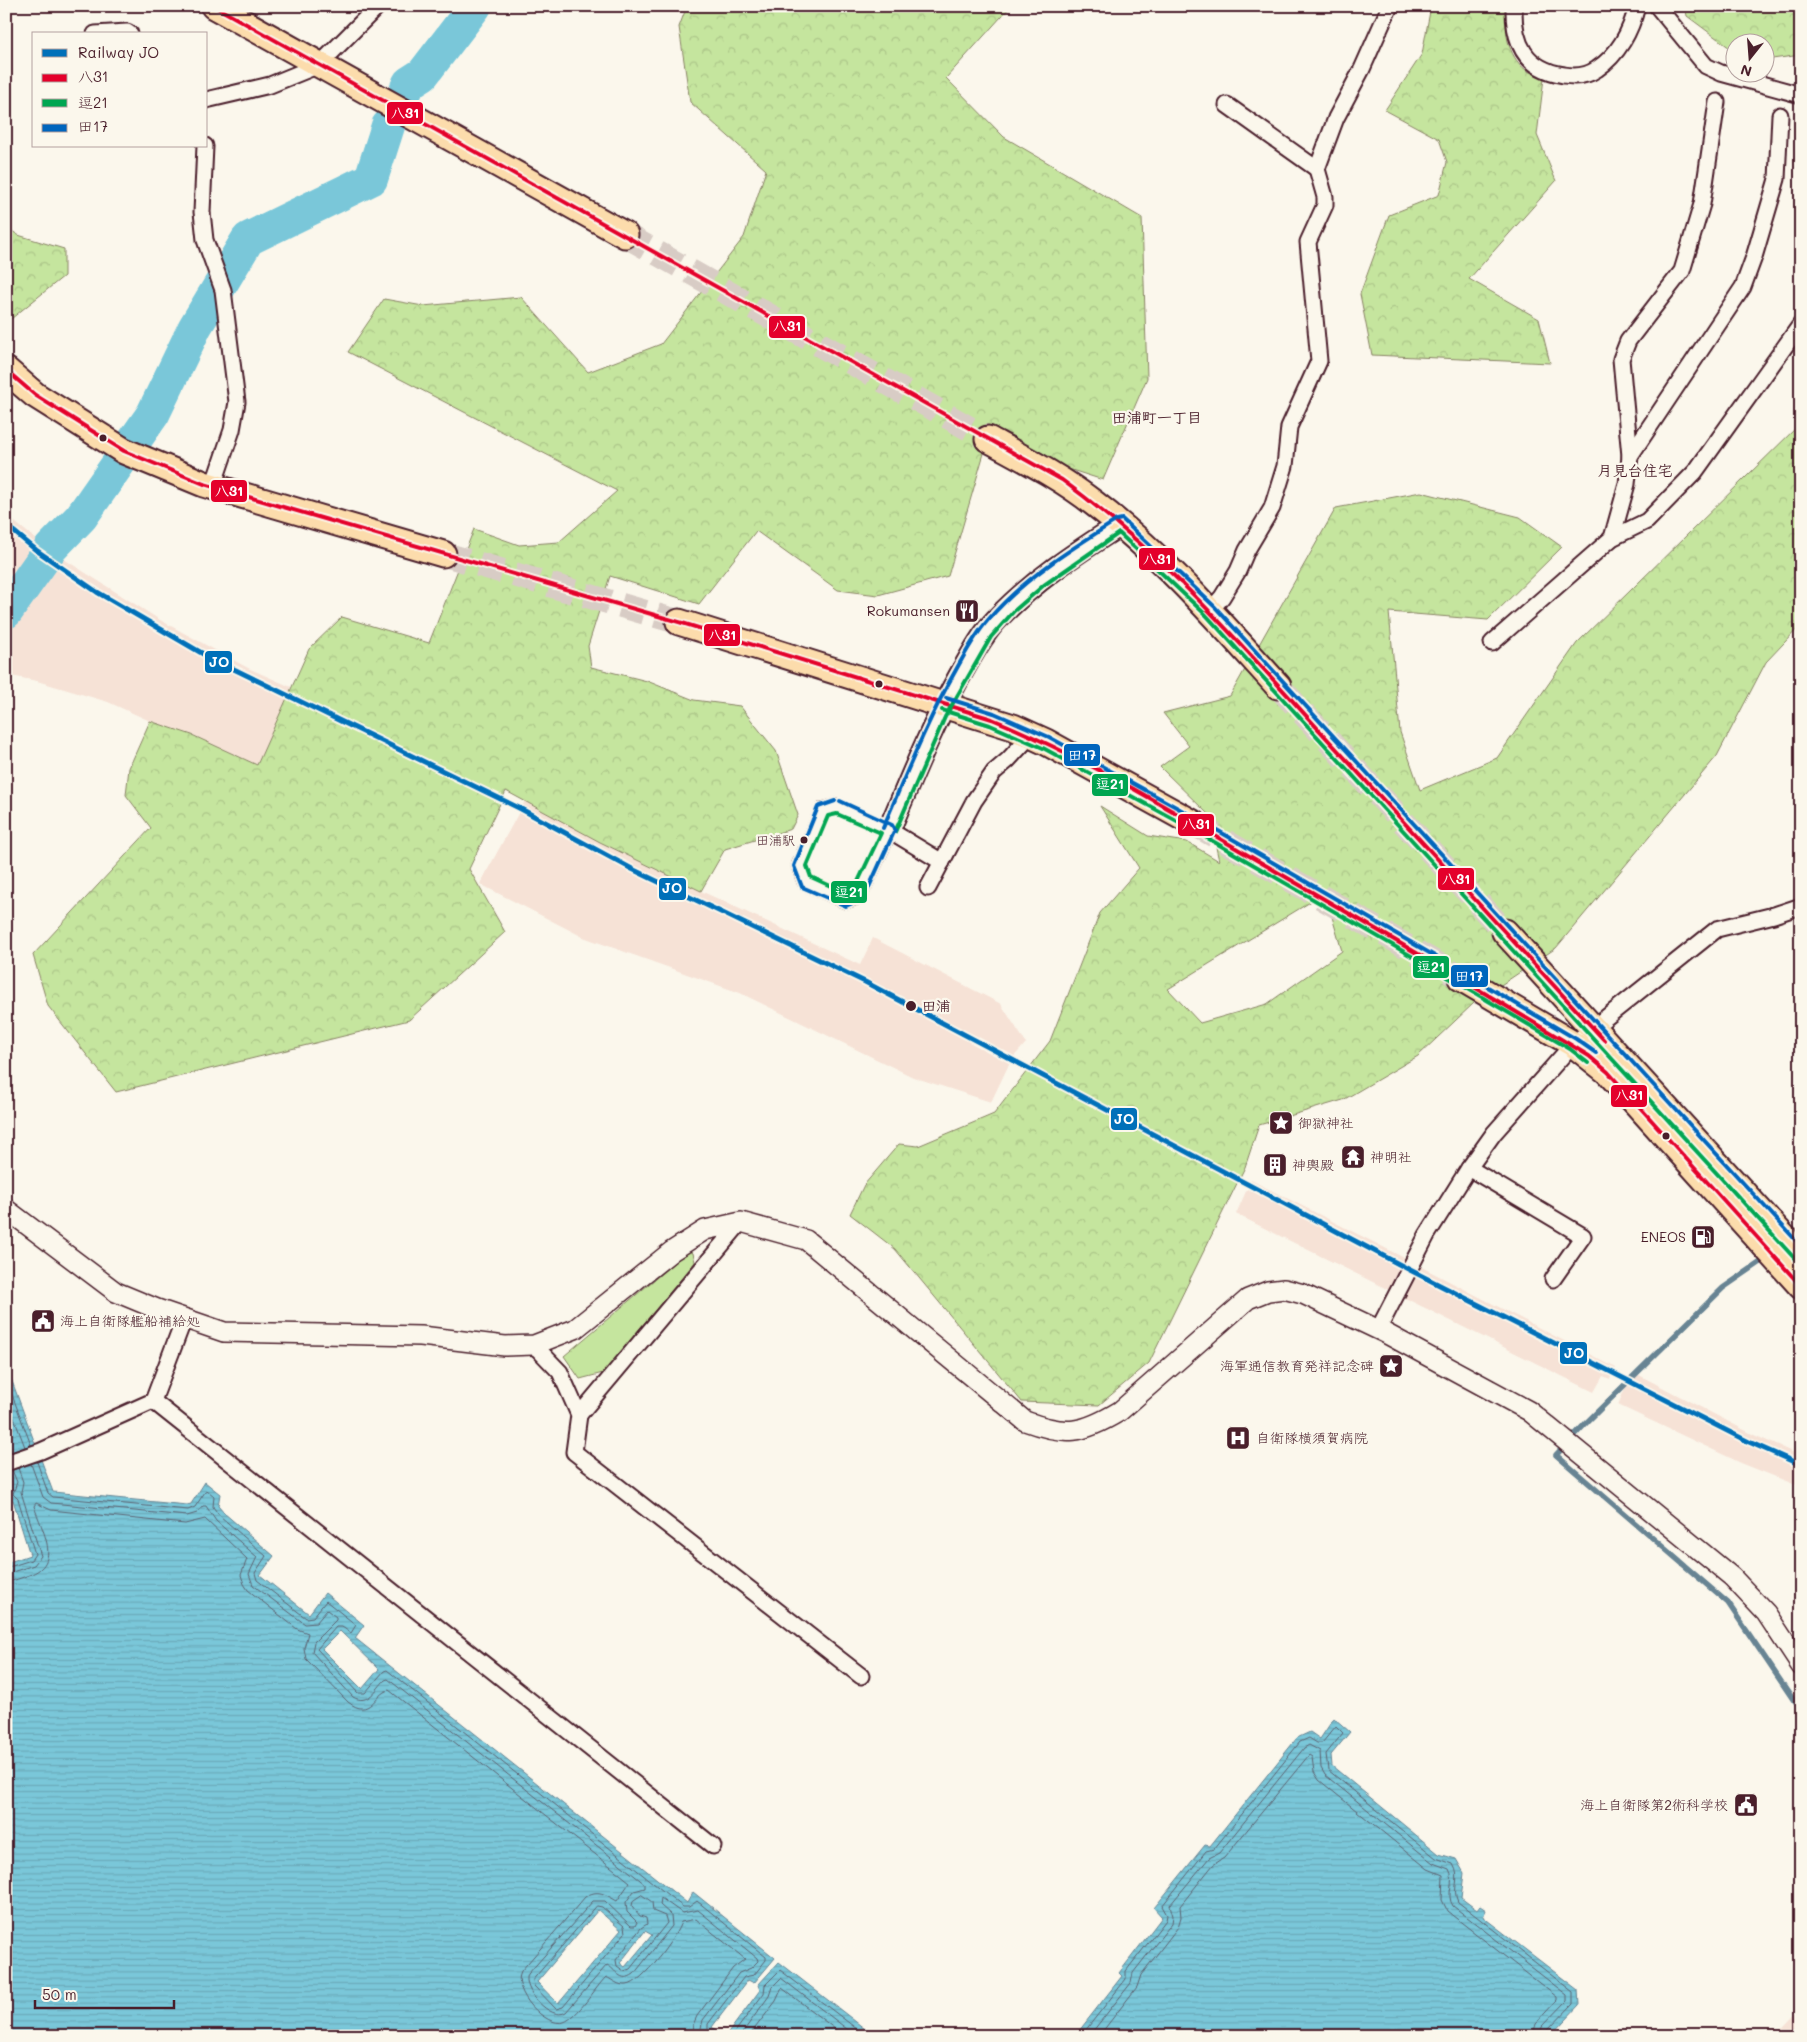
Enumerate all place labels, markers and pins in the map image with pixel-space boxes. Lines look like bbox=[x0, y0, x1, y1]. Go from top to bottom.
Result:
unlabelled marker bbox=[98, 433, 108, 443]
restaurant icon: Rokumansen bbox=[954, 598, 980, 624]
place label: Rokumansen bbox=[867, 601, 950, 620]
unlabelled marker bbox=[874, 679, 884, 689]
place label: 田浦駅 bbox=[756, 831, 795, 848]
marker: 田浦駅 bbox=[799, 835, 809, 845]
place label: 田浦 bbox=[922, 996, 950, 1015]
marker: 田浦 bbox=[904, 999, 918, 1013]
place icon: 御獄神社 bbox=[1268, 1110, 1294, 1136]
place label: 御獄神社 bbox=[1298, 1113, 1354, 1132]
unlabelled marker bbox=[1661, 1131, 1671, 1141]
temple icon: 神明社 bbox=[1340, 1144, 1366, 1170]
place label: 神明社 bbox=[1370, 1147, 1412, 1166]
building icon: 神輿殿 bbox=[1262, 1152, 1288, 1178]
place label: 神輿殿 bbox=[1292, 1155, 1334, 1174]
fuel station icon: ENEOS bbox=[1690, 1224, 1716, 1250]
place label: ENEOS bbox=[1641, 1227, 1686, 1246]
public building icon: 海上自衛隊艦船補給処 bbox=[30, 1308, 56, 1334]
place label: 海上自衛隊艦船補給処 bbox=[60, 1311, 200, 1330]
place icon: 海軍通信教育発祥記念碑 bbox=[1378, 1353, 1404, 1379]
place label: 海軍通信教育発祥記念碑 bbox=[1220, 1356, 1374, 1375]
hospital icon: 自衛隊横須賀病院 bbox=[1225, 1425, 1251, 1451]
place label: 自衛隊横須賀病院 bbox=[1256, 1428, 1368, 1447]
public building icon: 海上自衛隊第2術科学校 bbox=[1733, 1792, 1759, 1818]
place label: 海上自衛隊第2術科学校 bbox=[1580, 1795, 1728, 1814]

